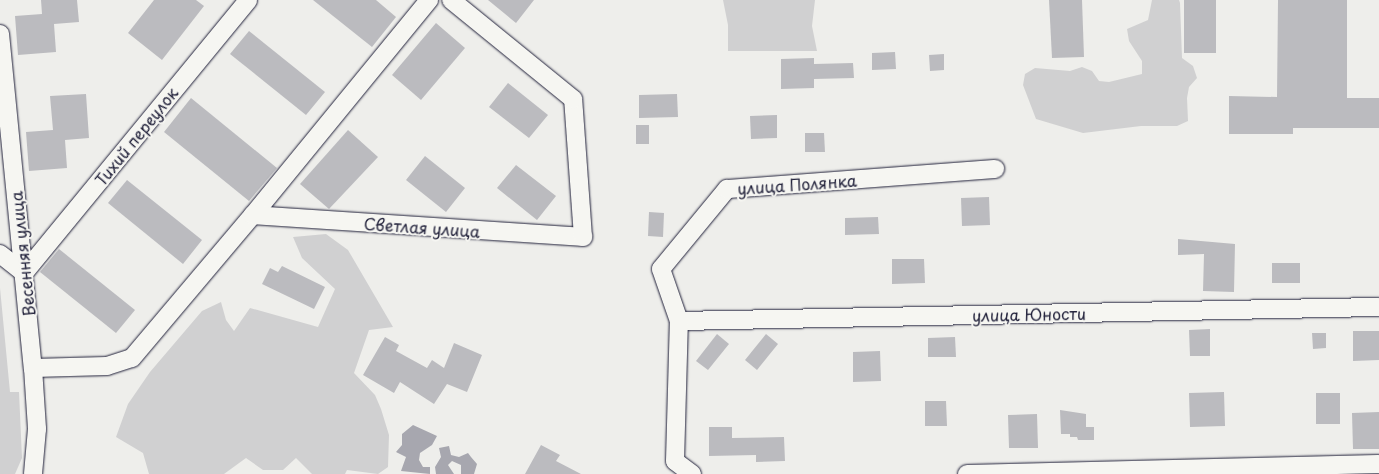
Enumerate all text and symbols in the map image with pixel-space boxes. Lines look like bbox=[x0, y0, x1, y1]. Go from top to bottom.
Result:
street label: Тихий переулок bbox=[90, 83, 182, 189]
street label: улица Полянка bbox=[736, 170, 858, 198]
street label: Весенняя улица bbox=[6, 190, 38, 318]
street label: Светлая улица bbox=[363, 213, 481, 241]
street label: улица Юности bbox=[972, 303, 1086, 325]

